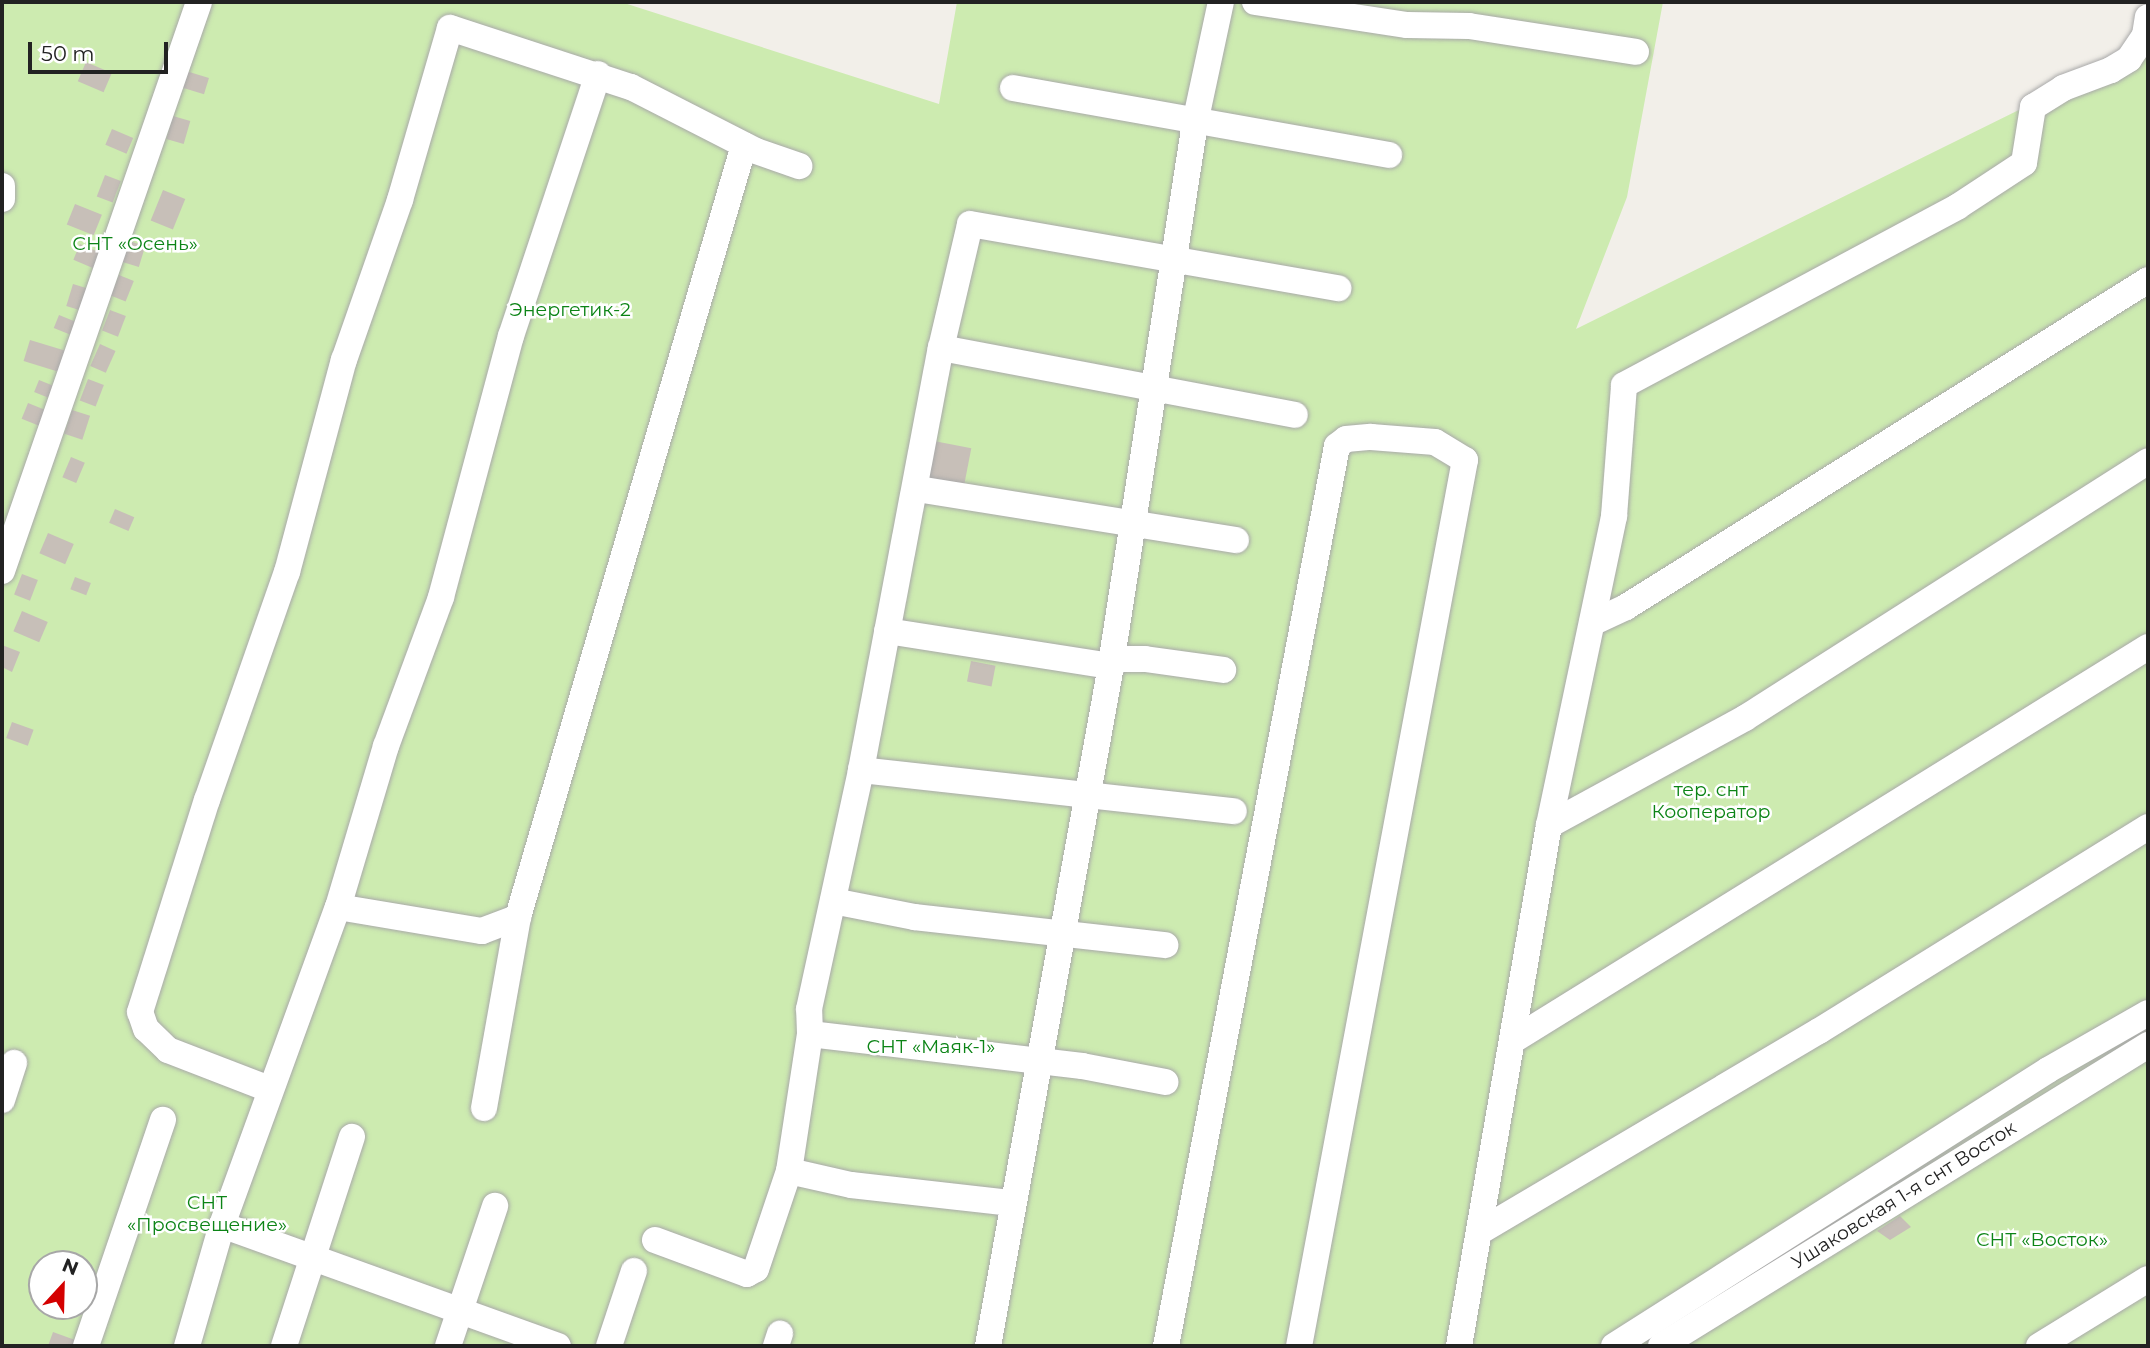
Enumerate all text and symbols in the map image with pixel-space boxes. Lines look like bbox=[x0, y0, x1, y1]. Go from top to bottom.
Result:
scale bar bbox=[32, 28, 172, 72]
text: 50 m bbox=[41, 41, 95, 66]
park label: СНТ «Осень» bbox=[72, 233, 198, 255]
park label: Энергетик-2 bbox=[509, 299, 631, 321]
park label: тер. снт Кооператор bbox=[1651, 779, 1771, 823]
park label: СНТ «Маяк-1» bbox=[867, 1036, 995, 1058]
street label: Ушаковская 1-я снт Восток bbox=[1787, 1116, 2021, 1274]
park label: СНТ «Просвещение» bbox=[127, 1192, 287, 1236]
park label: СНТ «Восток» bbox=[1976, 1229, 2108, 1251]
north arrow bbox=[28, 1250, 98, 1320]
text: N bbox=[59, 1253, 82, 1280]

